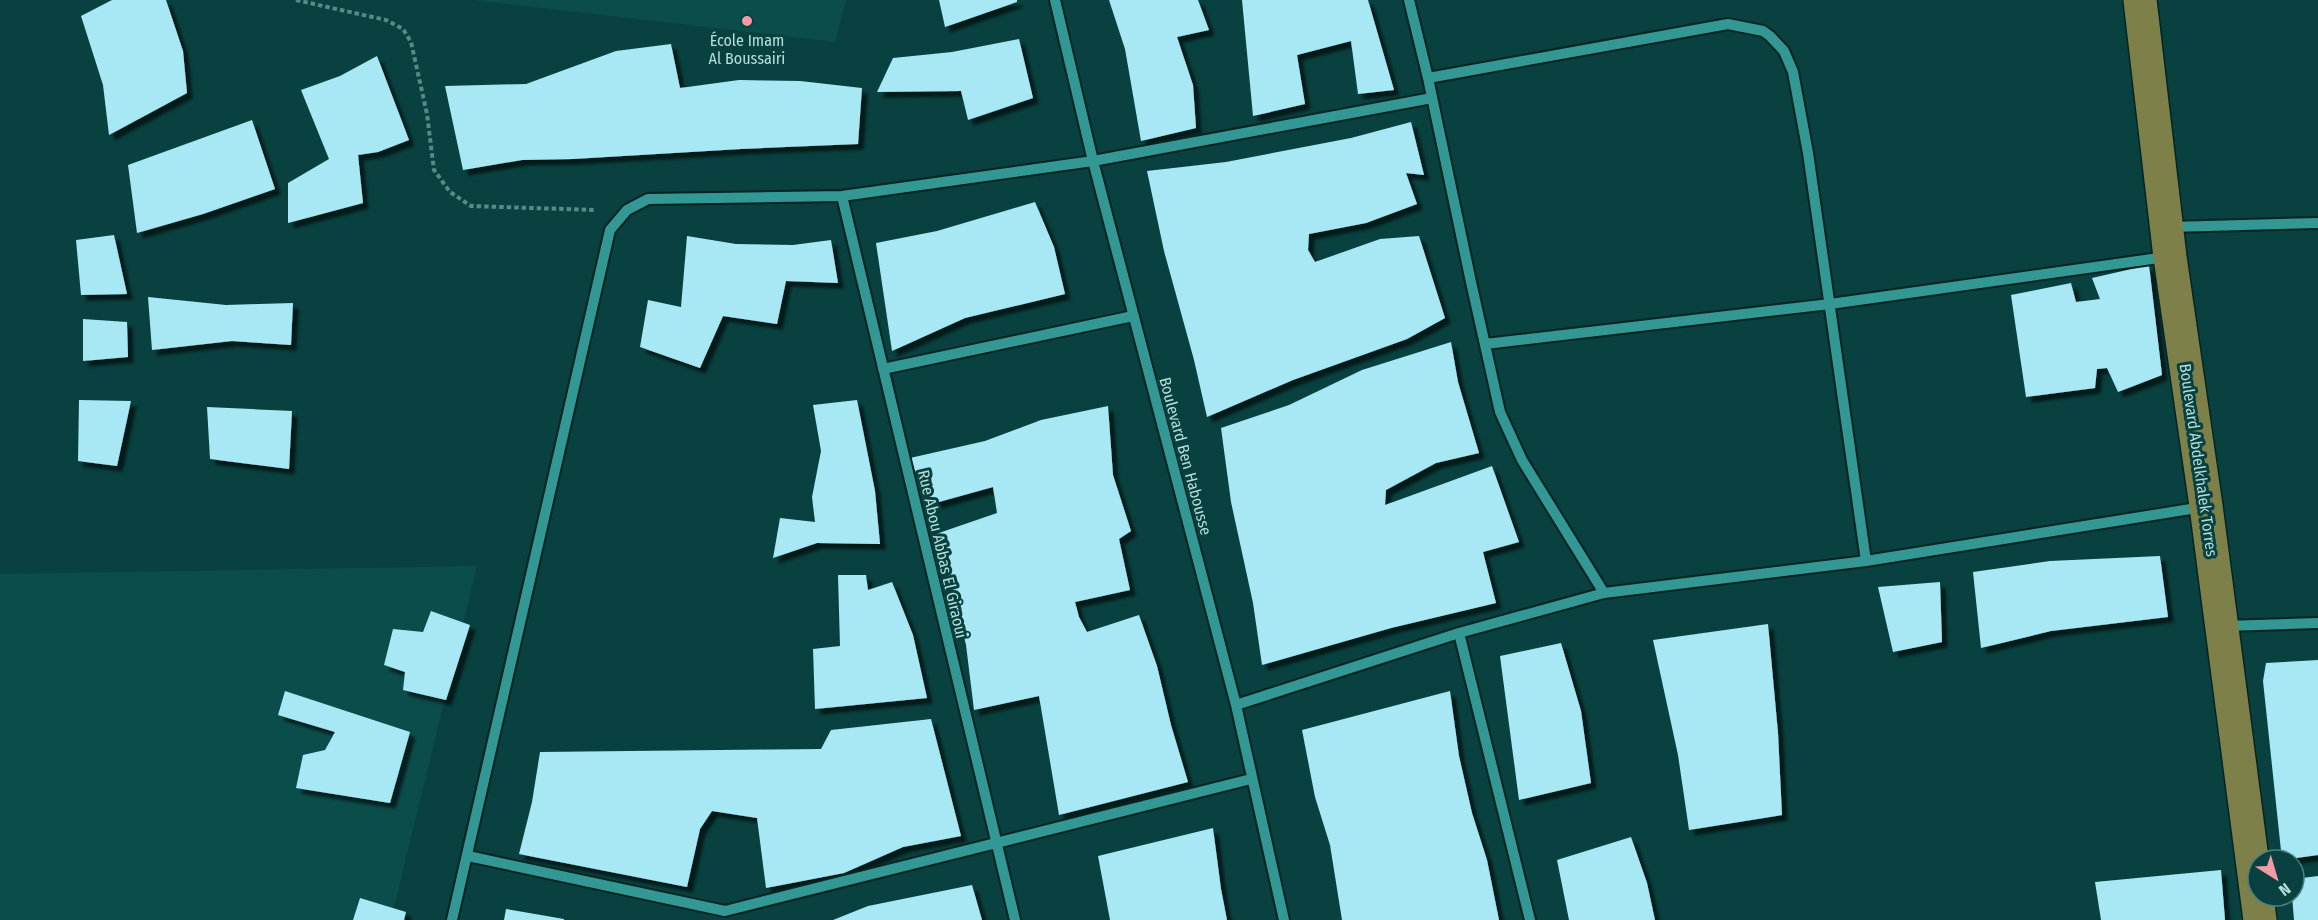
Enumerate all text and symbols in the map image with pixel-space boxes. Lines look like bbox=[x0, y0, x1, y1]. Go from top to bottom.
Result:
marker: École Imam Al Boussairi bbox=[740, 14, 754, 28]
place label: École Imam Al Boussairi bbox=[709, 31, 785, 68]
street label: Boulevard Abdelkhalek Torres bbox=[2176, 362, 2221, 558]
street label: Boulevard Ben Habousse bbox=[1155, 375, 1216, 537]
street label: Rue Abou Abbas El Giraoui bbox=[914, 468, 971, 640]
north arrow bbox=[2246, 848, 2306, 908]
text: N bbox=[2275, 879, 2294, 900]

